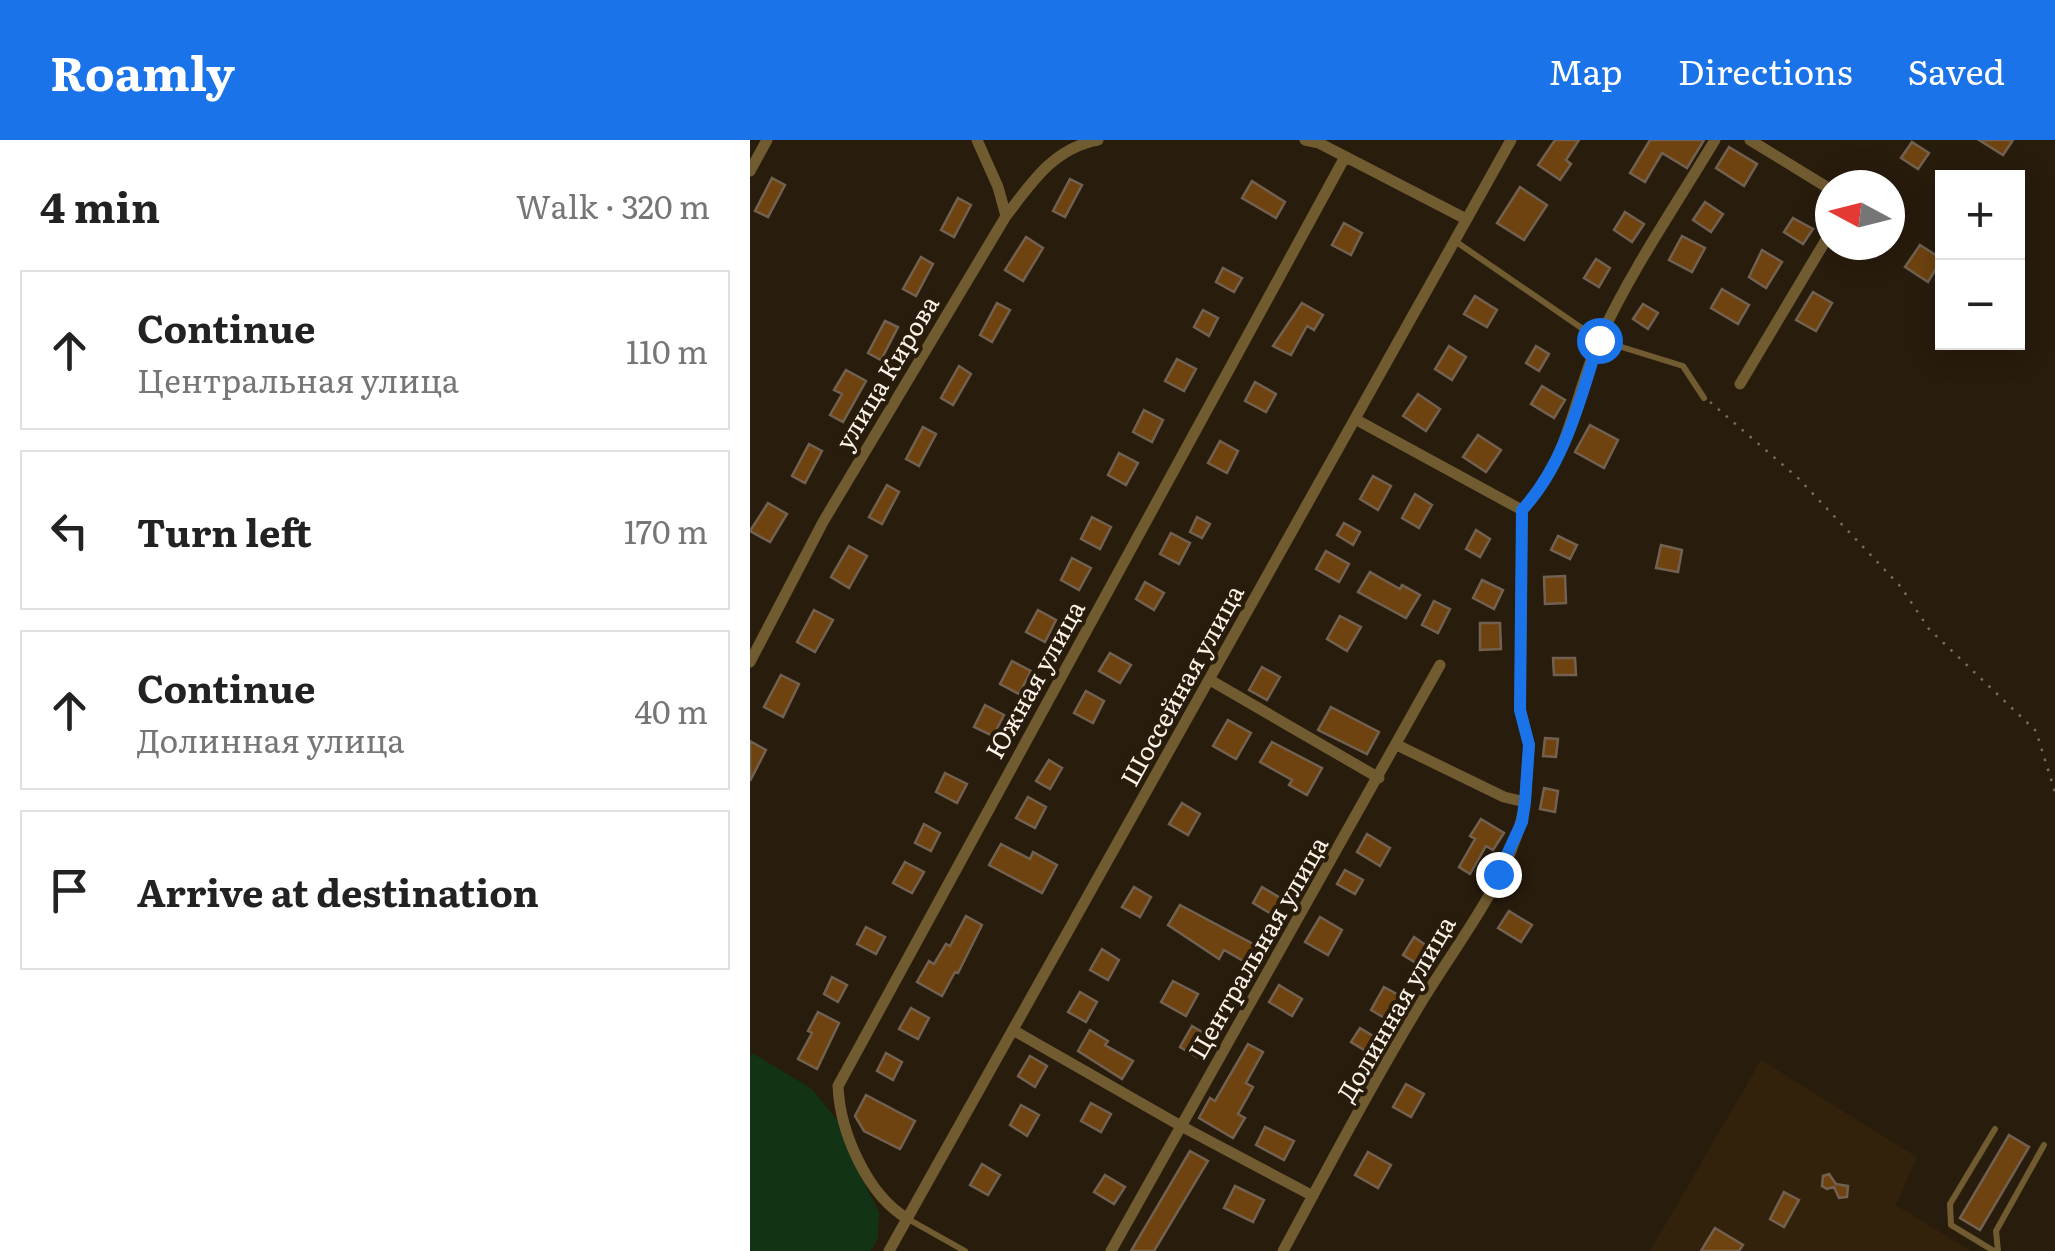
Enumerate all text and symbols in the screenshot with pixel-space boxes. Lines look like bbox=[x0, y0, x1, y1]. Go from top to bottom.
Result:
text: Roamly bbox=[50, 35, 235, 106]
text: Map bbox=[1548, 44, 1623, 96]
text: Directions bbox=[1678, 44, 1853, 96]
text: Saved bbox=[1908, 44, 2005, 96]
north arrow bbox=[1815, 170, 1905, 260]
map controls bbox=[1935, 170, 2025, 350]
button: + bbox=[1935, 170, 2025, 260]
text: 4 min bbox=[40, 174, 160, 236]
text: Walk · 320 m bbox=[516, 181, 710, 229]
button: − bbox=[1935, 260, 2025, 350]
street label: улица Кирова bbox=[825, 287, 947, 456]
text: Continue bbox=[137, 298, 315, 355]
route start bbox=[1577, 318, 1623, 364]
icon: ahead bbox=[42, 323, 97, 378]
text: 110 m bbox=[626, 326, 708, 374]
text: Центральная улица bbox=[137, 355, 459, 403]
text: Turn left bbox=[137, 502, 312, 559]
icon: left bbox=[42, 503, 97, 558]
text: 170 m bbox=[624, 506, 708, 554]
street label: Шоссейная улица bbox=[1110, 577, 1252, 792]
street label: Южная улица bbox=[975, 593, 1093, 765]
text: Continue bbox=[137, 658, 315, 715]
icon: ahead bbox=[42, 683, 97, 738]
text: 40 m bbox=[634, 686, 708, 734]
text: Долинная улица bbox=[137, 715, 405, 763]
street label: Центральная улица bbox=[1178, 828, 1336, 1065]
route end bbox=[1476, 852, 1522, 898]
text: Arrive at destination bbox=[137, 862, 539, 919]
icon: arrive bbox=[42, 863, 97, 918]
street label: Долинная улица bbox=[1327, 908, 1464, 1108]

